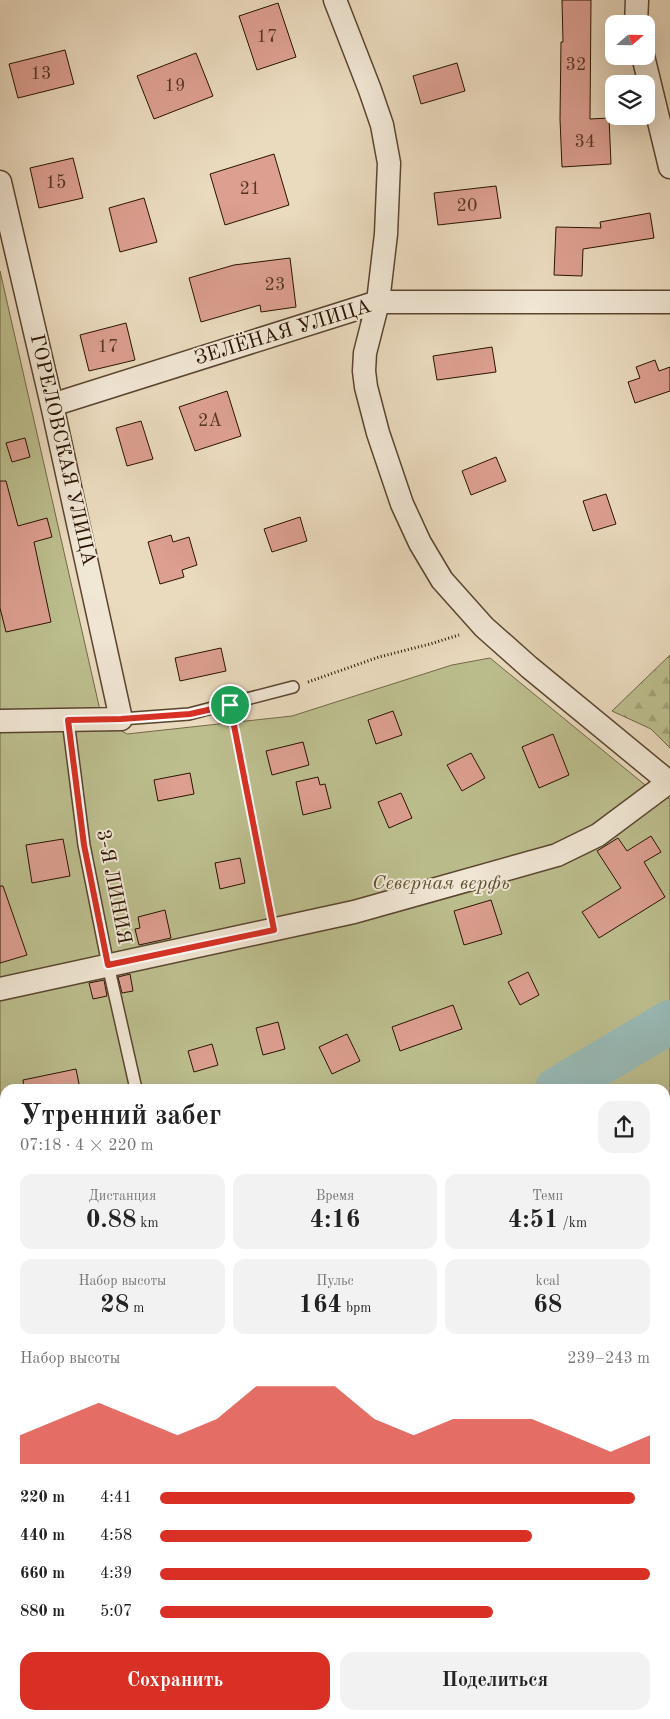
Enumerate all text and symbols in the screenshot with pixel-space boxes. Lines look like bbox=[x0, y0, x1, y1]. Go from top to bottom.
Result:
north arrow bbox=[605, 15, 655, 65]
map controls bbox=[605, 15, 655, 125]
house number: 17 bbox=[257, 28, 277, 46]
house number: 32 bbox=[566, 56, 586, 74]
house number: 13 bbox=[31, 65, 51, 83]
button: layers bbox=[605, 75, 655, 125]
house number: 19 bbox=[165, 77, 185, 95]
house number: 34 bbox=[575, 133, 595, 151]
house number: 15 bbox=[46, 174, 66, 192]
house number: 21 bbox=[240, 180, 260, 198]
house number: 20 bbox=[457, 197, 477, 215]
house number: 23 bbox=[265, 276, 285, 294]
street label: ЗЕЛЁНАЯ УЛИЦА bbox=[192, 295, 374, 369]
street label: ГОРЕЛОВСКАЯ УЛИЦА bbox=[26, 332, 98, 568]
house number: 17 bbox=[98, 338, 118, 356]
house number: 2А bbox=[198, 412, 222, 430]
pin bbox=[209, 684, 251, 726]
icon: arrive bbox=[216, 691, 244, 719]
street label: 3-Я ЛИНИЯ bbox=[92, 828, 134, 946]
park label: Северная верфь bbox=[372, 874, 510, 894]
button: share bbox=[598, 1101, 650, 1153]
text: Утренний забег bbox=[20, 1103, 221, 1131]
text: 07:18 · 4 × 220 m bbox=[20, 1138, 153, 1154]
text: Дистанция bbox=[88, 1189, 156, 1203]
text: Время bbox=[316, 1189, 354, 1203]
text: Темп bbox=[532, 1189, 563, 1203]
text: 0.88 bbox=[86, 1208, 136, 1233]
text: 4:16 bbox=[310, 1208, 360, 1233]
text: 4:51 bbox=[508, 1208, 559, 1233]
text: km bbox=[136, 1216, 159, 1230]
text: /km bbox=[559, 1216, 587, 1230]
text: Набор высоты bbox=[78, 1274, 166, 1288]
text: Пульс bbox=[316, 1274, 354, 1288]
text: kcal bbox=[536, 1274, 560, 1288]
text: 28 bbox=[100, 1293, 129, 1318]
text: 164 bbox=[299, 1293, 342, 1318]
text: 68 bbox=[533, 1293, 562, 1318]
text: m bbox=[129, 1301, 144, 1315]
text: bpm bbox=[342, 1301, 371, 1315]
text: Набор высоты bbox=[20, 1351, 120, 1367]
text: 239–243 m bbox=[567, 1351, 650, 1367]
text: 220 m bbox=[20, 1490, 65, 1506]
text: 4:41 bbox=[100, 1490, 132, 1506]
text: 440 m bbox=[20, 1528, 65, 1544]
text: 4:58 bbox=[100, 1528, 132, 1544]
text: 660 m bbox=[20, 1566, 65, 1582]
text: 4:39 bbox=[100, 1566, 132, 1582]
text: 880 m bbox=[20, 1604, 65, 1620]
text: 5:07 bbox=[100, 1604, 132, 1620]
button: Сохранить bbox=[20, 1652, 330, 1710]
button: Поделиться bbox=[340, 1652, 650, 1710]

